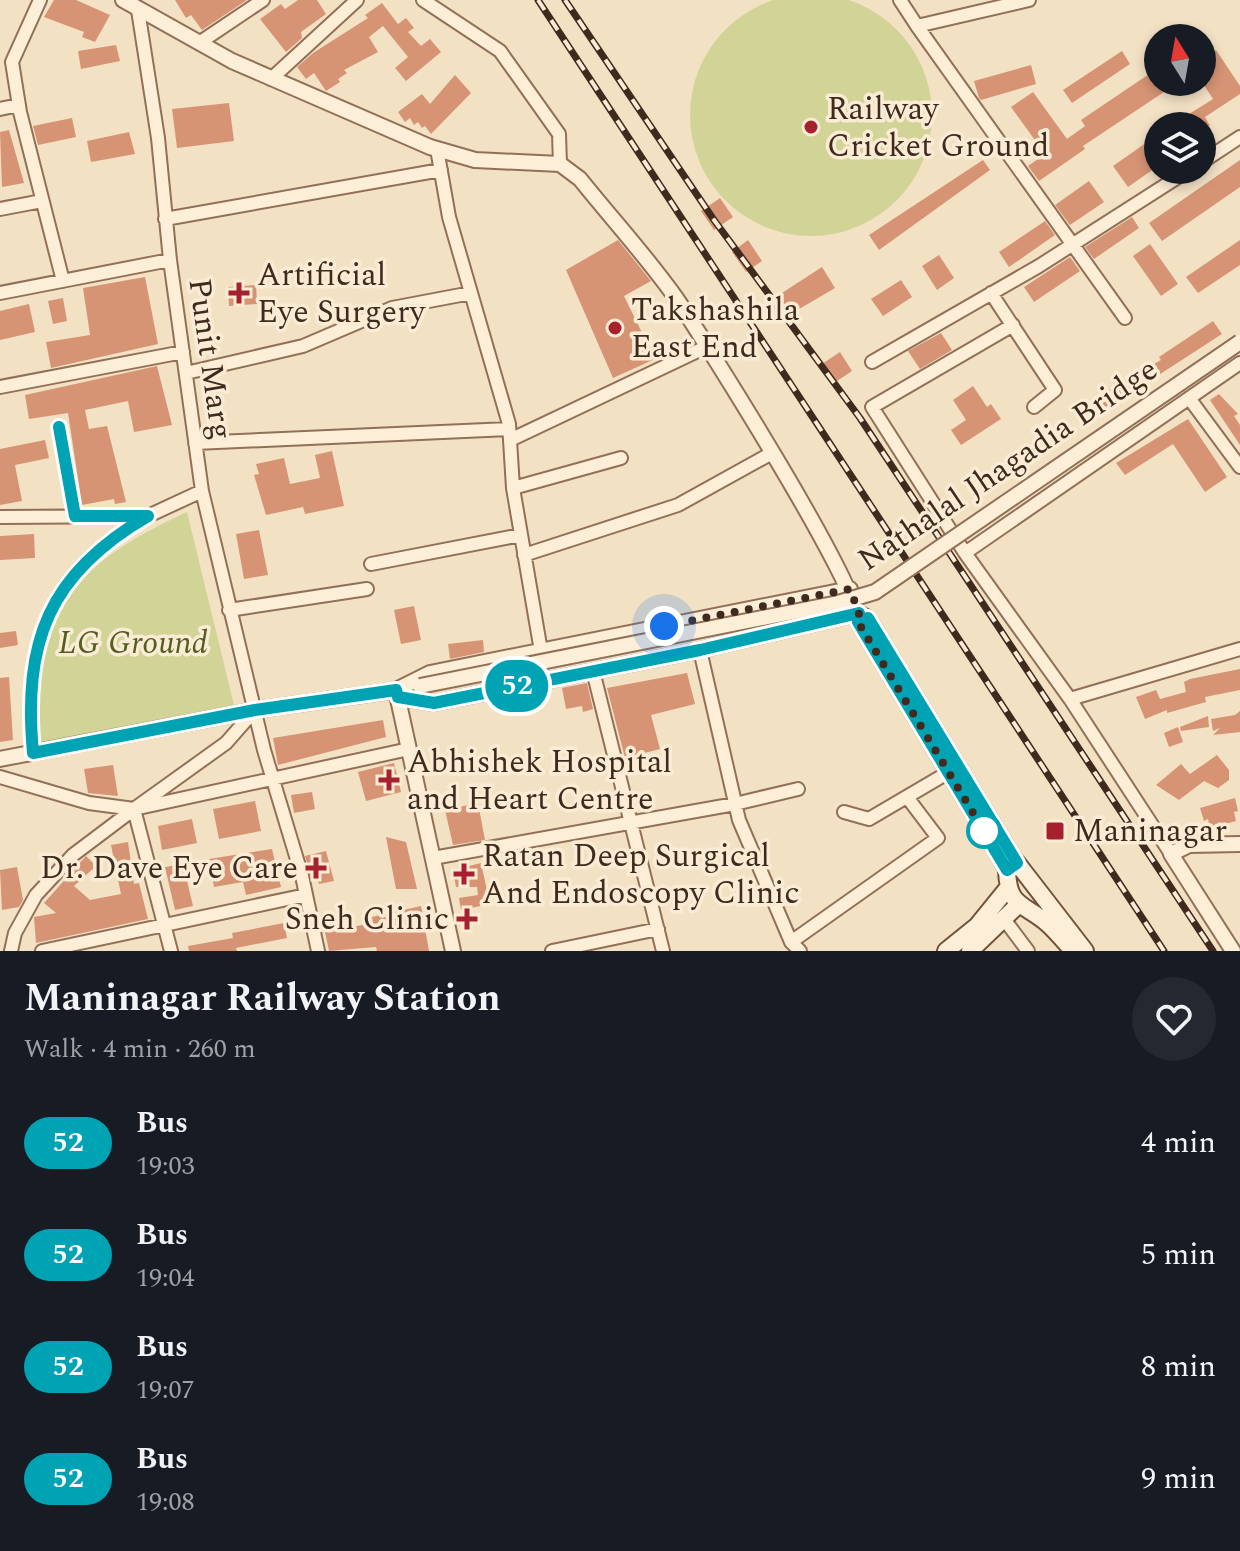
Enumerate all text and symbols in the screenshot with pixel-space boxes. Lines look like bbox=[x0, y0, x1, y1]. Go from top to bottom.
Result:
north arrow bbox=[1144, 24, 1216, 96]
map controls bbox=[1144, 24, 1216, 184]
place label: Railway Cricket Ground bbox=[827, 85, 1049, 171]
button: layers bbox=[1144, 112, 1216, 184]
marker: Railway Cricket Ground bbox=[802, 118, 820, 136]
place label: Artificial Eye Surgery bbox=[257, 251, 427, 337]
street label: Punit Marg bbox=[174, 275, 246, 443]
marker: Artificial Eye Surgery bbox=[228, 282, 250, 304]
place label: Takshashila East End bbox=[631, 286, 800, 372]
marker: Takshashila East End bbox=[606, 319, 624, 337]
street label: Nathalal Jhagadia Bridge bbox=[848, 346, 1168, 584]
your location bbox=[644, 606, 684, 646]
park label: LG Ground bbox=[58, 619, 208, 668]
line badge: 52 bbox=[481, 660, 553, 712]
text: 52 bbox=[501, 664, 533, 707]
place label: Abhishek Hospital and Heart Centre bbox=[407, 738, 672, 824]
marker: Abhishek Hospital and Heart Centre bbox=[378, 769, 400, 791]
place label: Maninagar bbox=[1073, 807, 1227, 856]
unlabelled marker bbox=[967, 814, 1001, 848]
marker: Maninagar bbox=[1044, 820, 1066, 842]
place label: Ratan Deep Surgical And Endoscopy Clinic bbox=[482, 832, 800, 918]
place label: Dr. Dave Eye Care bbox=[40, 844, 298, 893]
marker: Dr. Dave Eye Care bbox=[305, 857, 327, 879]
marker: Ratan Deep Surgical And Endoscopy Clinic bbox=[453, 863, 475, 885]
place label: Sneh Clinic bbox=[285, 895, 449, 944]
marker: Sneh Clinic bbox=[456, 908, 478, 930]
text: Maninagar Railway Station bbox=[24, 970, 501, 1028]
button: heart bbox=[1132, 977, 1216, 1061]
text: Walk · 4 min · 260 m bbox=[24, 1029, 256, 1069]
text: Bus bbox=[136, 1100, 188, 1146]
text: 4 min bbox=[1141, 1120, 1216, 1166]
text: 52 bbox=[52, 1121, 84, 1164]
text: 19:03 bbox=[136, 1146, 195, 1186]
text: Bus bbox=[136, 1212, 188, 1258]
text: 5 min bbox=[1141, 1232, 1216, 1278]
text: 52 bbox=[52, 1233, 84, 1276]
text: 19:04 bbox=[136, 1258, 195, 1298]
text: Bus bbox=[136, 1324, 188, 1370]
text: 8 min bbox=[1141, 1344, 1216, 1390]
text: 52 bbox=[52, 1345, 84, 1388]
text: 19:07 bbox=[136, 1370, 195, 1410]
text: Bus bbox=[136, 1436, 188, 1482]
text: 9 min bbox=[1141, 1456, 1216, 1502]
text: 52 bbox=[52, 1457, 84, 1500]
text: 19:08 bbox=[136, 1482, 195, 1522]

